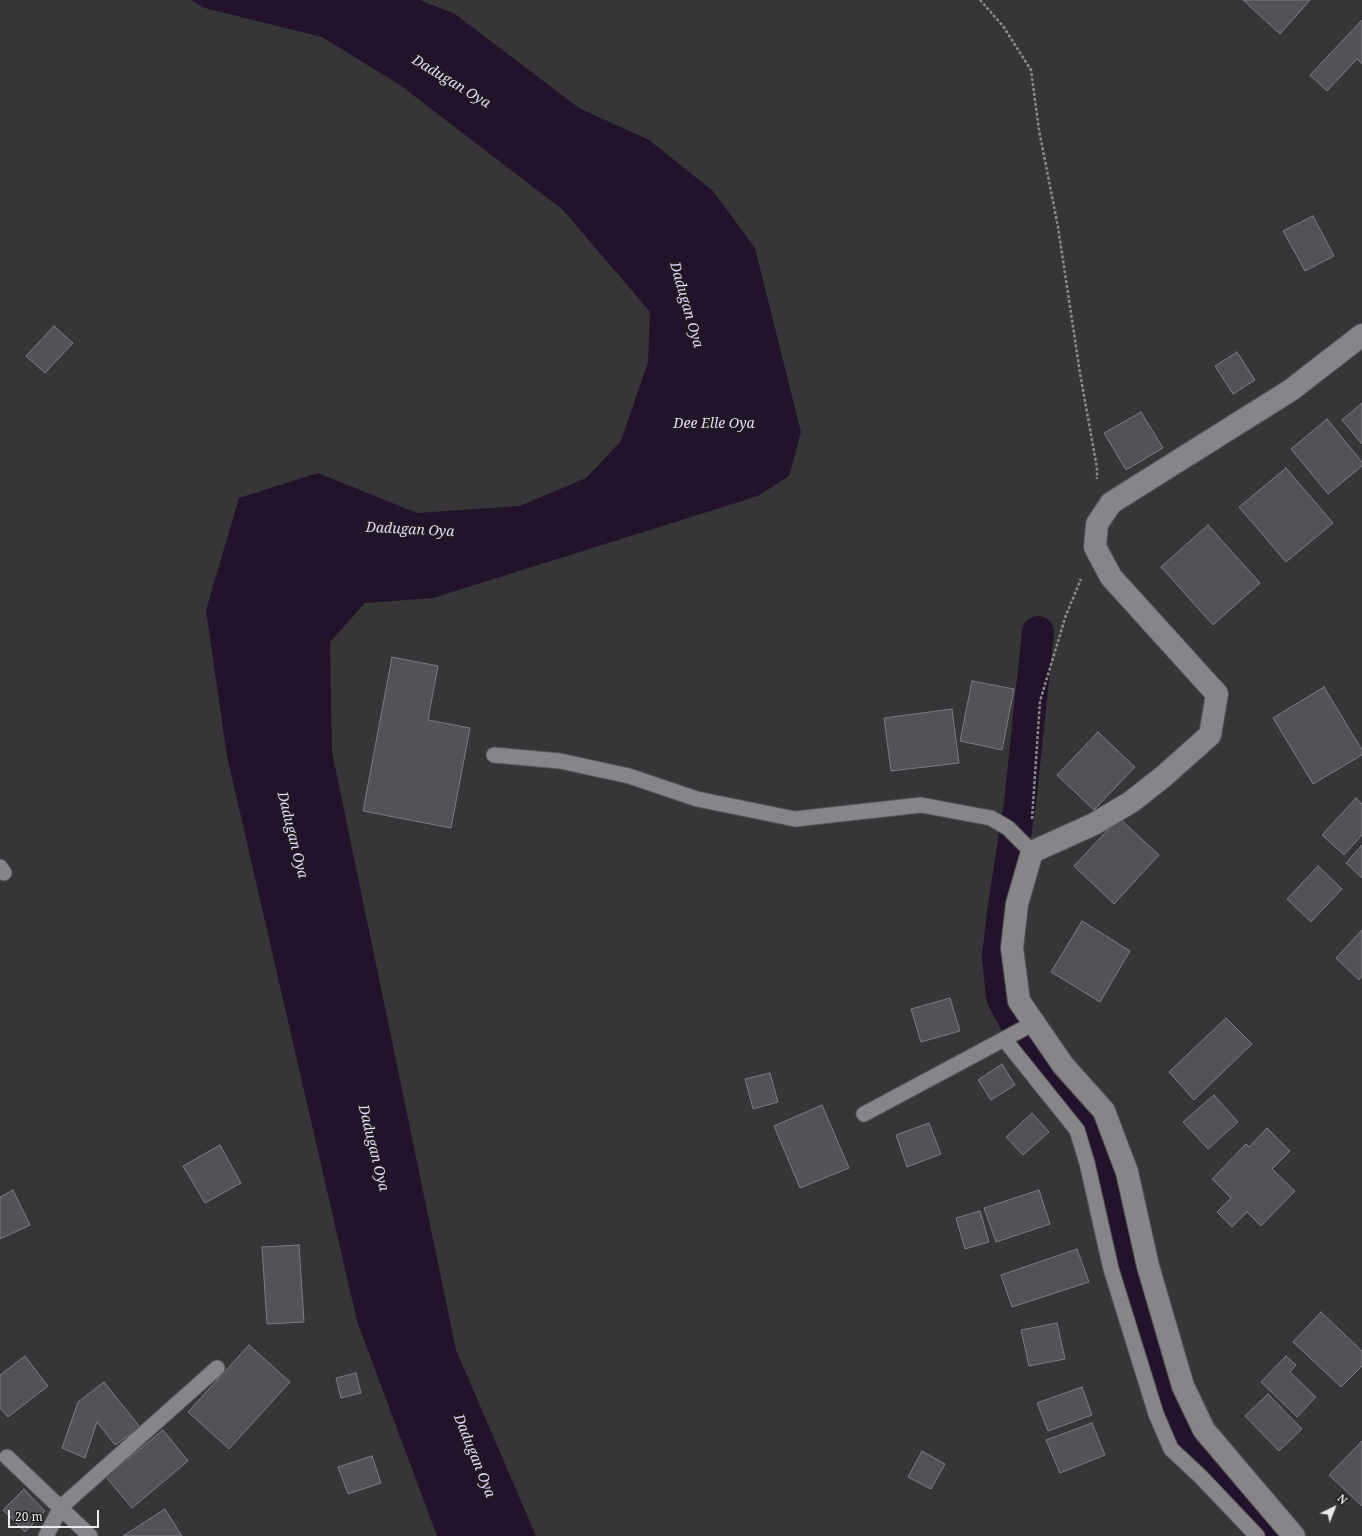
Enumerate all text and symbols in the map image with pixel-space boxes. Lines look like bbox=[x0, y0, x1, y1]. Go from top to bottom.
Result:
water label: Dadugan Oya bbox=[409, 52, 493, 112]
water label: Dadugan Oya bbox=[666, 260, 706, 350]
water label: Dee Elle Oya bbox=[673, 416, 755, 432]
water label: Dadugan Oya bbox=[365, 519, 455, 541]
water label: Dadugan Oya bbox=[273, 790, 311, 880]
water label: Dadugan Oya bbox=[354, 1103, 392, 1193]
water label: Dadugan Oya bbox=[450, 1412, 498, 1500]
north arrow bbox=[1314, 1488, 1354, 1528]
text: N bbox=[1334, 1490, 1351, 1507]
scale bar bbox=[10, 1502, 101, 1528]
text: 20 m bbox=[15, 1508, 43, 1525]

